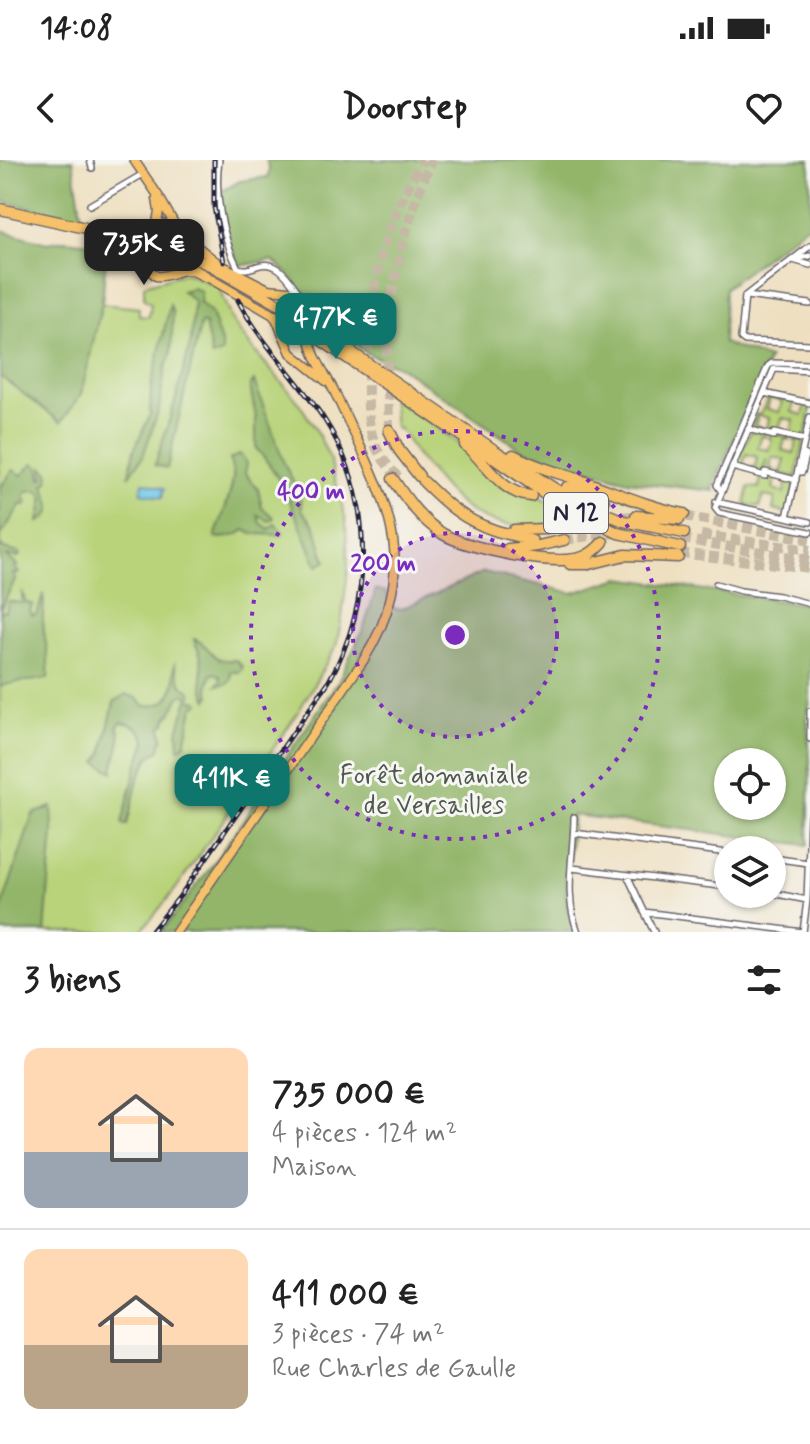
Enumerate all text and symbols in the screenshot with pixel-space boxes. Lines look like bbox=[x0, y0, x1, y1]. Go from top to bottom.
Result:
text: 14:08 bbox=[40, 9, 113, 48]
text: Doorstep bbox=[342, 85, 468, 132]
icon: back bbox=[24, 86, 68, 130]
icon: heart bbox=[742, 86, 786, 130]
pin: 735K € bbox=[79, 219, 209, 287]
text: 735K € bbox=[102, 228, 186, 262]
pin: 477K € bbox=[271, 293, 401, 361]
text: 477K € bbox=[293, 302, 379, 336]
text: 400 m bbox=[277, 477, 345, 508]
road number: N 12 bbox=[544, 493, 608, 533]
text: 200 m bbox=[350, 549, 416, 580]
centre of rings bbox=[441, 621, 469, 649]
map controls bbox=[714, 748, 786, 908]
button: locate bbox=[714, 748, 786, 820]
pin: 411K € bbox=[167, 754, 297, 822]
park label: Forêt domaniale de Versailles bbox=[340, 759, 528, 823]
text: 411K € bbox=[193, 763, 271, 797]
button: layers bbox=[714, 836, 786, 908]
text: 3 biens bbox=[24, 958, 121, 1003]
icon: filters bbox=[742, 958, 786, 1002]
text: 735 000 € bbox=[272, 1072, 426, 1117]
icon: home bbox=[88, 1080, 184, 1176]
text: 4 pièces · 124 m² bbox=[272, 1117, 457, 1151]
text: Maison bbox=[272, 1151, 356, 1185]
text: 411 000 € bbox=[272, 1273, 419, 1318]
icon: home bbox=[88, 1281, 184, 1377]
text: 3 pièces · 74 m² bbox=[272, 1318, 444, 1352]
text: Rue Charles de Gaulle bbox=[272, 1352, 516, 1386]

